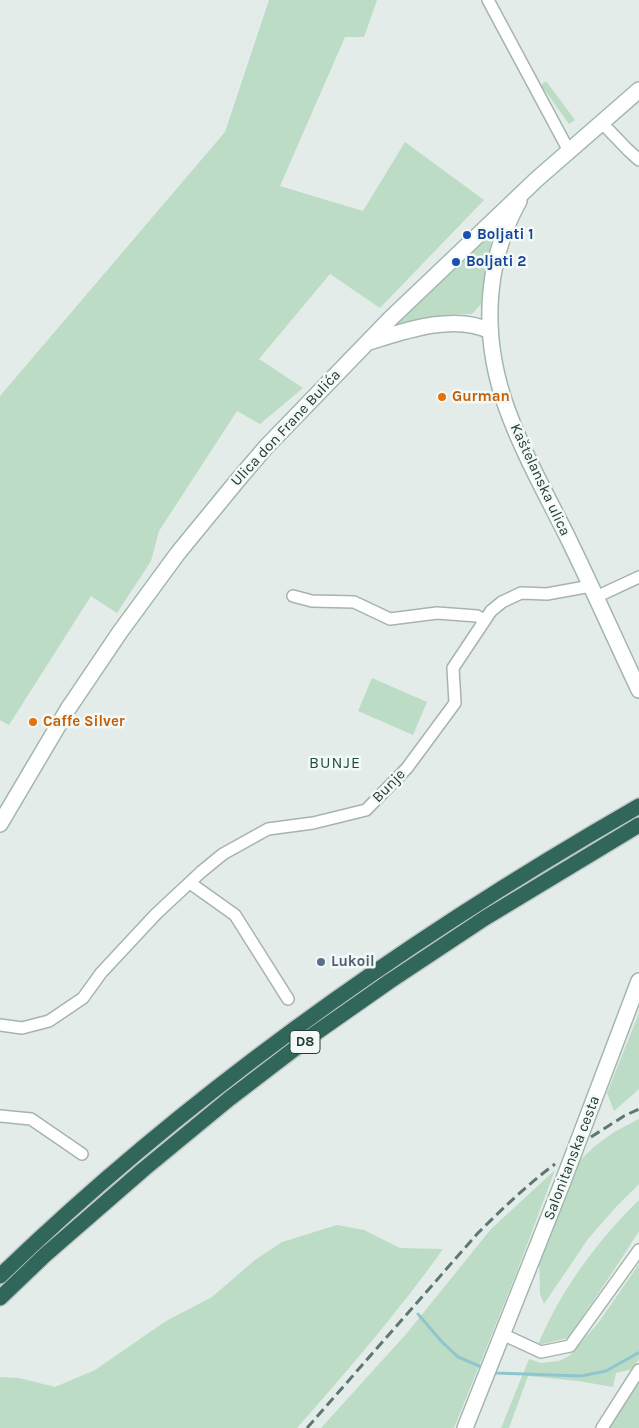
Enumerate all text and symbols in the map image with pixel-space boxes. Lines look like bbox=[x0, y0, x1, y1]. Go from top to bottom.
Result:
place label: Boljati 1 bbox=[477, 226, 534, 244]
marker: Boljati 1 bbox=[461, 229, 473, 241]
place label: Boljati 2 bbox=[466, 253, 526, 271]
marker: Boljati 2 bbox=[450, 256, 462, 268]
street label: Ulica don Frane Bulića bbox=[227, 366, 345, 490]
place label: Gurman bbox=[452, 388, 510, 406]
marker: Gurman bbox=[436, 391, 448, 403]
street label: Kaštelanska ulica bbox=[506, 421, 574, 539]
place label: Caffe Silver bbox=[43, 713, 125, 731]
marker: Caffe Silver bbox=[27, 716, 39, 728]
district label: BUNJE bbox=[308, 753, 362, 773]
street label: Bunje bbox=[369, 765, 409, 807]
place label: Lukoil bbox=[331, 953, 375, 971]
marker: Lukoil bbox=[315, 956, 327, 968]
road number: D8 bbox=[290, 1030, 320, 1054]
street label: Salonitanska cesta bbox=[540, 1093, 604, 1223]

